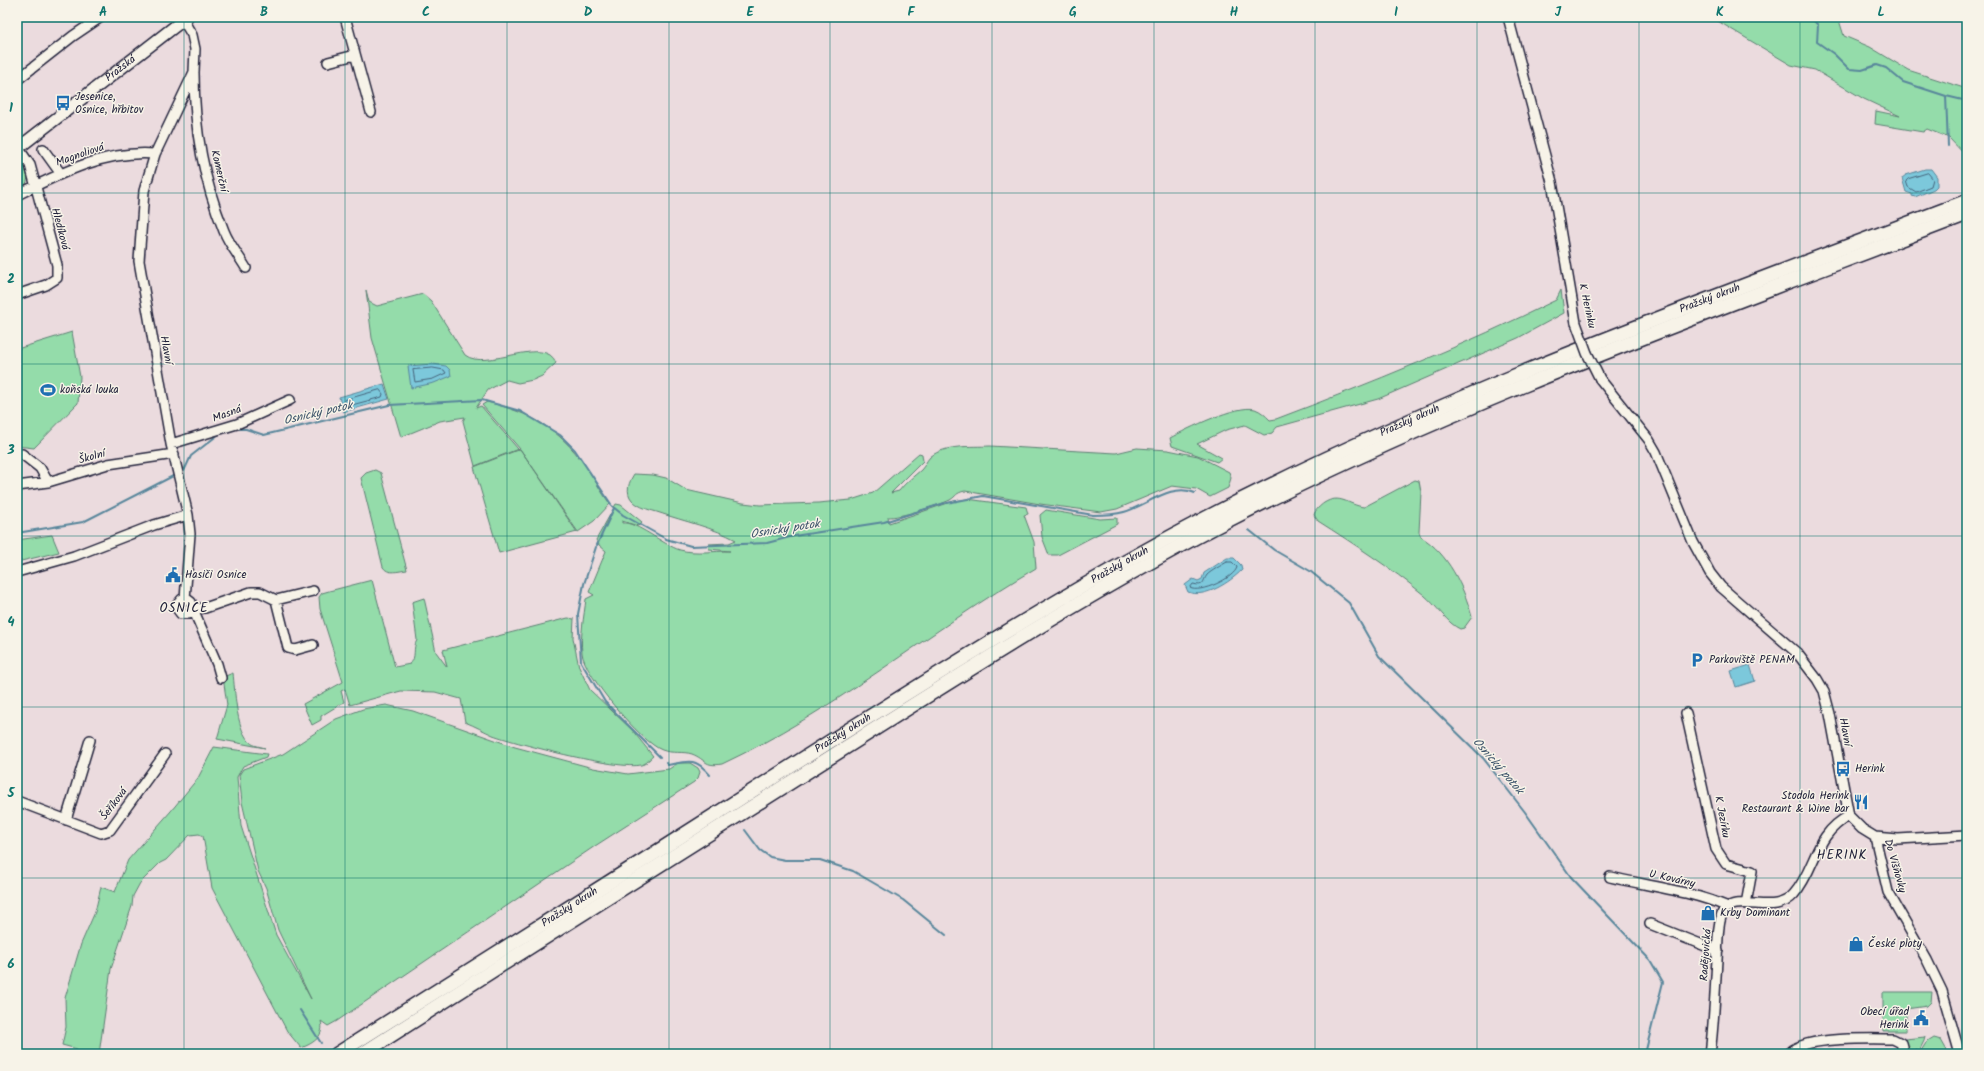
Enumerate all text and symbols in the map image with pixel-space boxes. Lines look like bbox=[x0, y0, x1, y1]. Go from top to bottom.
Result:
text: A bbox=[99, 2, 107, 23]
text: B bbox=[260, 2, 268, 23]
text: C bbox=[422, 2, 430, 23]
text: D bbox=[584, 2, 593, 23]
text: E bbox=[746, 2, 754, 23]
text: F bbox=[907, 2, 915, 23]
text: G bbox=[1069, 2, 1077, 23]
text: H bbox=[1230, 2, 1239, 23]
text: I bbox=[1394, 2, 1398, 23]
text: J bbox=[1555, 2, 1562, 23]
text: K bbox=[1716, 2, 1724, 23]
text: L bbox=[1877, 2, 1885, 23]
street label: Pražská bbox=[101, 50, 141, 86]
place label: Jesenice, Osnice, hřbitov bbox=[75, 88, 144, 119]
bus stop icon: Jesenice, Osnice, hřbitov bbox=[54, 94, 72, 112]
text: 1 bbox=[9, 98, 13, 119]
street label: Magnoliová bbox=[53, 138, 108, 172]
street label: Komerční bbox=[205, 148, 233, 196]
street label: Hledíková bbox=[46, 206, 75, 254]
text: 2 bbox=[7, 269, 15, 290]
street label: Pražský okruh bbox=[1677, 279, 1743, 318]
street label: K Herinku bbox=[1573, 282, 1601, 331]
street label: Hlavní bbox=[155, 334, 178, 368]
sports icon: koňská louka bbox=[39, 381, 57, 399]
place label: koňská louka bbox=[60, 381, 119, 399]
water label: Osnický potok bbox=[282, 395, 357, 430]
street label: Masná bbox=[210, 400, 246, 428]
street label: Pražský okruh bbox=[1377, 400, 1443, 442]
text: 3 bbox=[6, 440, 15, 461]
street label: Školní bbox=[77, 444, 110, 469]
water label: Osnický potok bbox=[749, 514, 823, 544]
street label: Pražský okruh bbox=[1087, 541, 1152, 589]
public building icon: Hasiči Osnice bbox=[164, 566, 182, 584]
place label: Hasiči Osnice bbox=[185, 566, 247, 584]
district label: OSNICE bbox=[159, 598, 209, 619]
text: 4 bbox=[7, 612, 15, 633]
parking icon: Parkoviště PENAM bbox=[1688, 651, 1706, 669]
place label: Parkoviště PENAM bbox=[1709, 651, 1795, 669]
street label: Pražský okruh bbox=[811, 709, 875, 758]
street label: Hlavní bbox=[1834, 716, 1857, 750]
water label: Osnický potok bbox=[1468, 733, 1530, 800]
bus stop icon: Herink bbox=[1834, 760, 1852, 778]
place label: Herink bbox=[1855, 760, 1885, 778]
street label: Šeříková bbox=[96, 782, 133, 824]
text: 5 bbox=[7, 783, 16, 804]
place label: Stodola Herink Restaurant & Wine bar bbox=[1742, 787, 1850, 818]
restaurant icon: Stodola Herink Restaurant & Wine bar bbox=[1852, 793, 1870, 811]
street label: K Jezírku bbox=[1709, 794, 1735, 840]
street label: Do Višňovky bbox=[1879, 837, 1912, 896]
district label: HERINK bbox=[1817, 845, 1867, 866]
street label: U Kovárny bbox=[1647, 865, 1698, 893]
street label: Pražský okruh bbox=[538, 882, 601, 932]
shop icon: Krby Dominant bbox=[1699, 904, 1717, 922]
place label: Krby Dominant bbox=[1720, 904, 1791, 922]
street label: Radějovická bbox=[1695, 927, 1717, 982]
shop icon: České ploty bbox=[1847, 935, 1865, 953]
place label: České ploty bbox=[1868, 935, 1923, 953]
text: 6 bbox=[7, 954, 15, 975]
place label: Obecí úřad Herink bbox=[1860, 1003, 1910, 1034]
public building icon: Obecí úřad Herink bbox=[1912, 1009, 1930, 1027]

